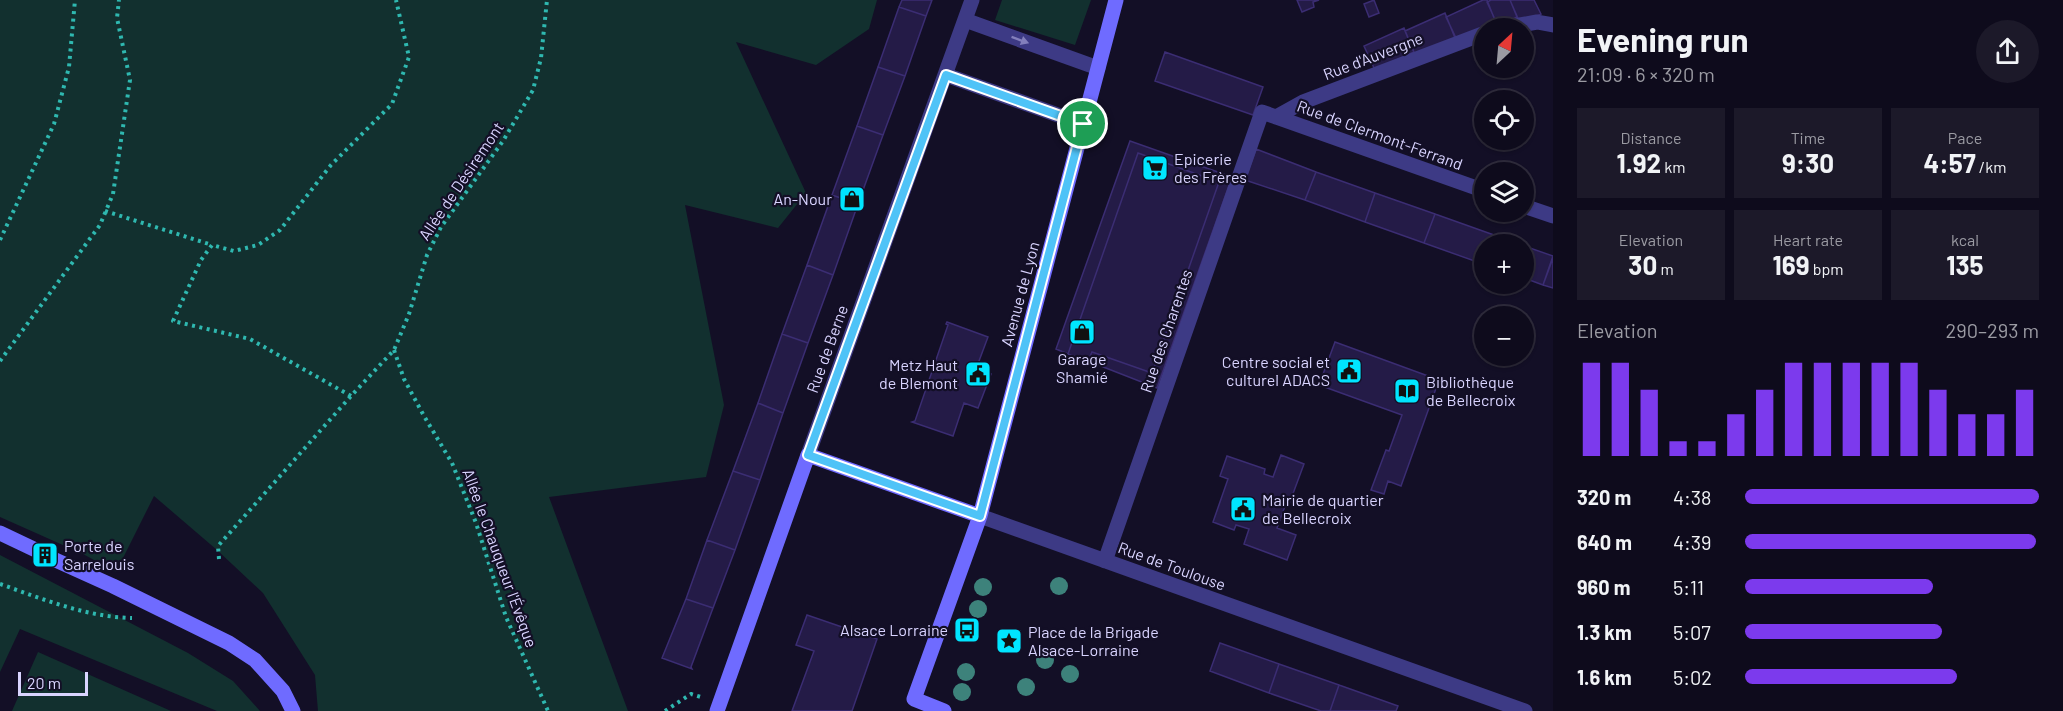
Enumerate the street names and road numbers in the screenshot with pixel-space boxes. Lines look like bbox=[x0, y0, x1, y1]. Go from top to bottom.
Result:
street label: Rue d'Auvergne bbox=[1320, 28, 1425, 83]
street label: Rue de Clermont-Ferrand bbox=[1295, 96, 1465, 173]
street label: Allée de Désiremont bbox=[414, 118, 507, 243]
street label: Avenue de Lyon bbox=[996, 239, 1043, 348]
street label: Rue des Charentes bbox=[1136, 267, 1196, 395]
street label: Rue de Berne bbox=[802, 302, 851, 395]
street label: Allée le Chauqueur l'Évêque bbox=[459, 466, 542, 650]
street label: Rue de Toulouse bbox=[1116, 537, 1229, 594]

